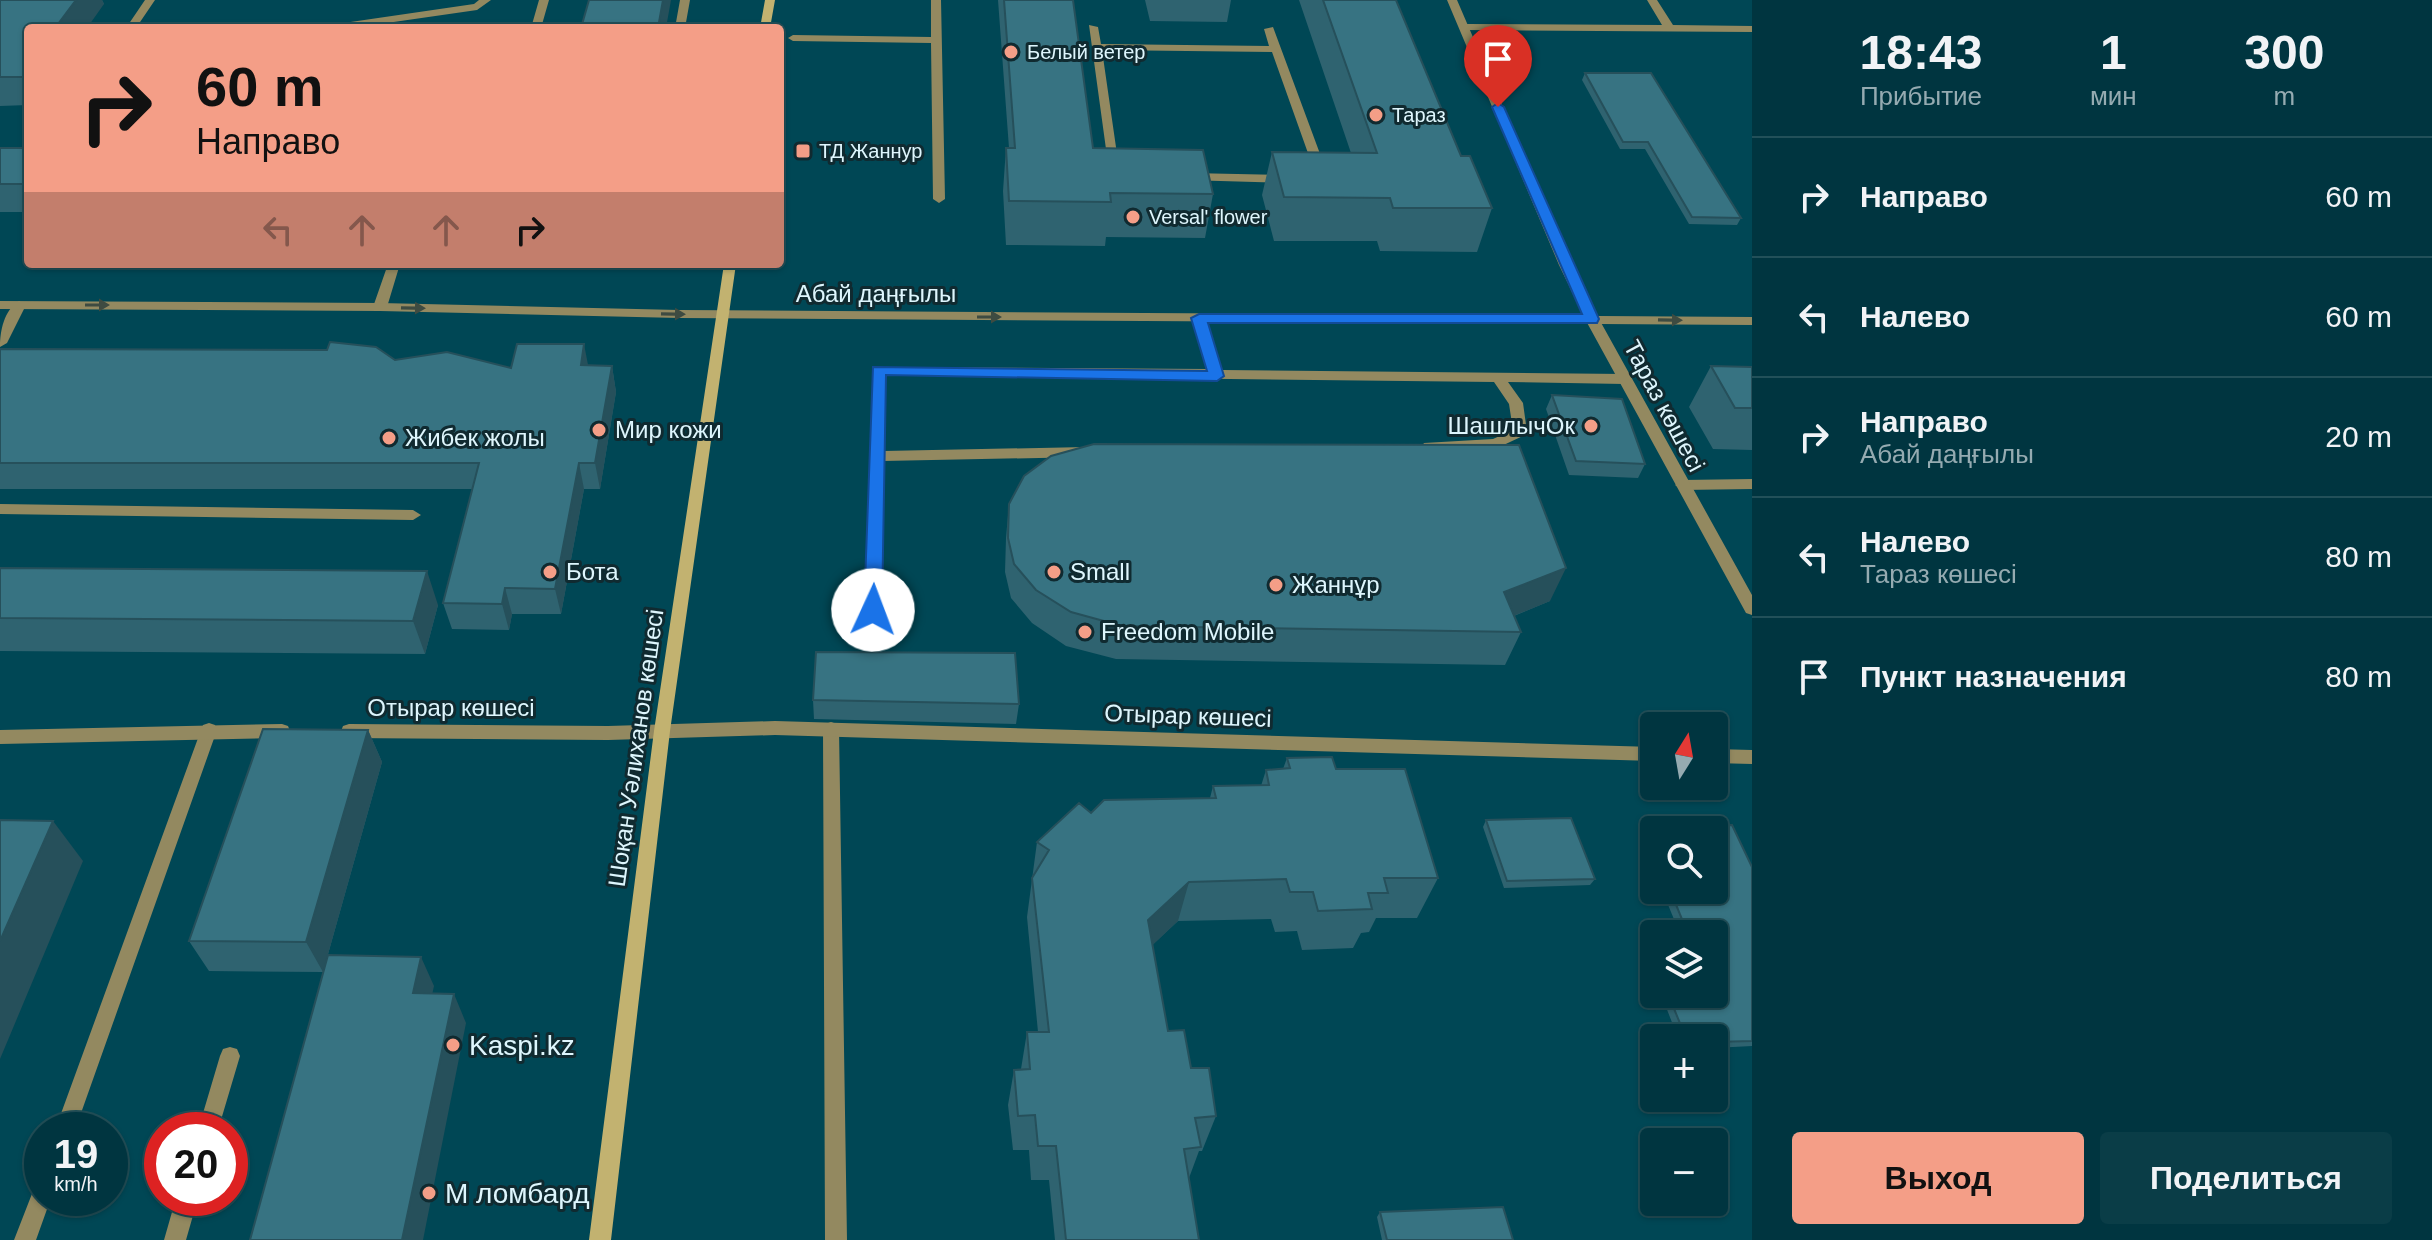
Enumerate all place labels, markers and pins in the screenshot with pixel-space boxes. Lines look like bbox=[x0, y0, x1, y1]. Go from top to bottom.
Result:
pin bbox=[1464, 25, 1532, 107]
place label: Белый ветер bbox=[1027, 41, 1145, 63]
marker: Белый ветер bbox=[1002, 43, 1020, 61]
place label: Тараз bbox=[1392, 104, 1446, 126]
marker: Тараз bbox=[1367, 106, 1385, 124]
place label: ТД Жаннур bbox=[819, 140, 922, 162]
marker: ТД Жаннур bbox=[794, 142, 812, 160]
place label: Versal' flower bbox=[1149, 206, 1268, 228]
marker: Versal' flower bbox=[1124, 208, 1142, 226]
place label: ШашлычОк bbox=[1447, 412, 1575, 439]
place label: Мир кожи bbox=[615, 416, 722, 443]
marker: ШашлычОк bbox=[1582, 417, 1600, 435]
marker: Мир кожи bbox=[590, 421, 608, 439]
place label: Жибек жолы bbox=[405, 424, 545, 451]
marker: Жибек жолы bbox=[380, 429, 398, 447]
place label: Бота bbox=[566, 558, 619, 585]
place label: Small bbox=[1070, 558, 1130, 585]
marker: Бота bbox=[541, 563, 559, 581]
marker: Small bbox=[1045, 563, 1063, 581]
place label: Жаннұр bbox=[1292, 571, 1380, 598]
marker: Жаннұр bbox=[1267, 576, 1285, 594]
place label: Freedom Mobile bbox=[1101, 618, 1274, 645]
marker: Freedom Mobile bbox=[1076, 623, 1094, 641]
place label: Kaspi.kz bbox=[469, 1030, 575, 1061]
marker: Kaspi.kz bbox=[444, 1036, 462, 1054]
place label: М ломбард bbox=[445, 1178, 590, 1209]
marker: М ломбард bbox=[420, 1184, 438, 1202]

